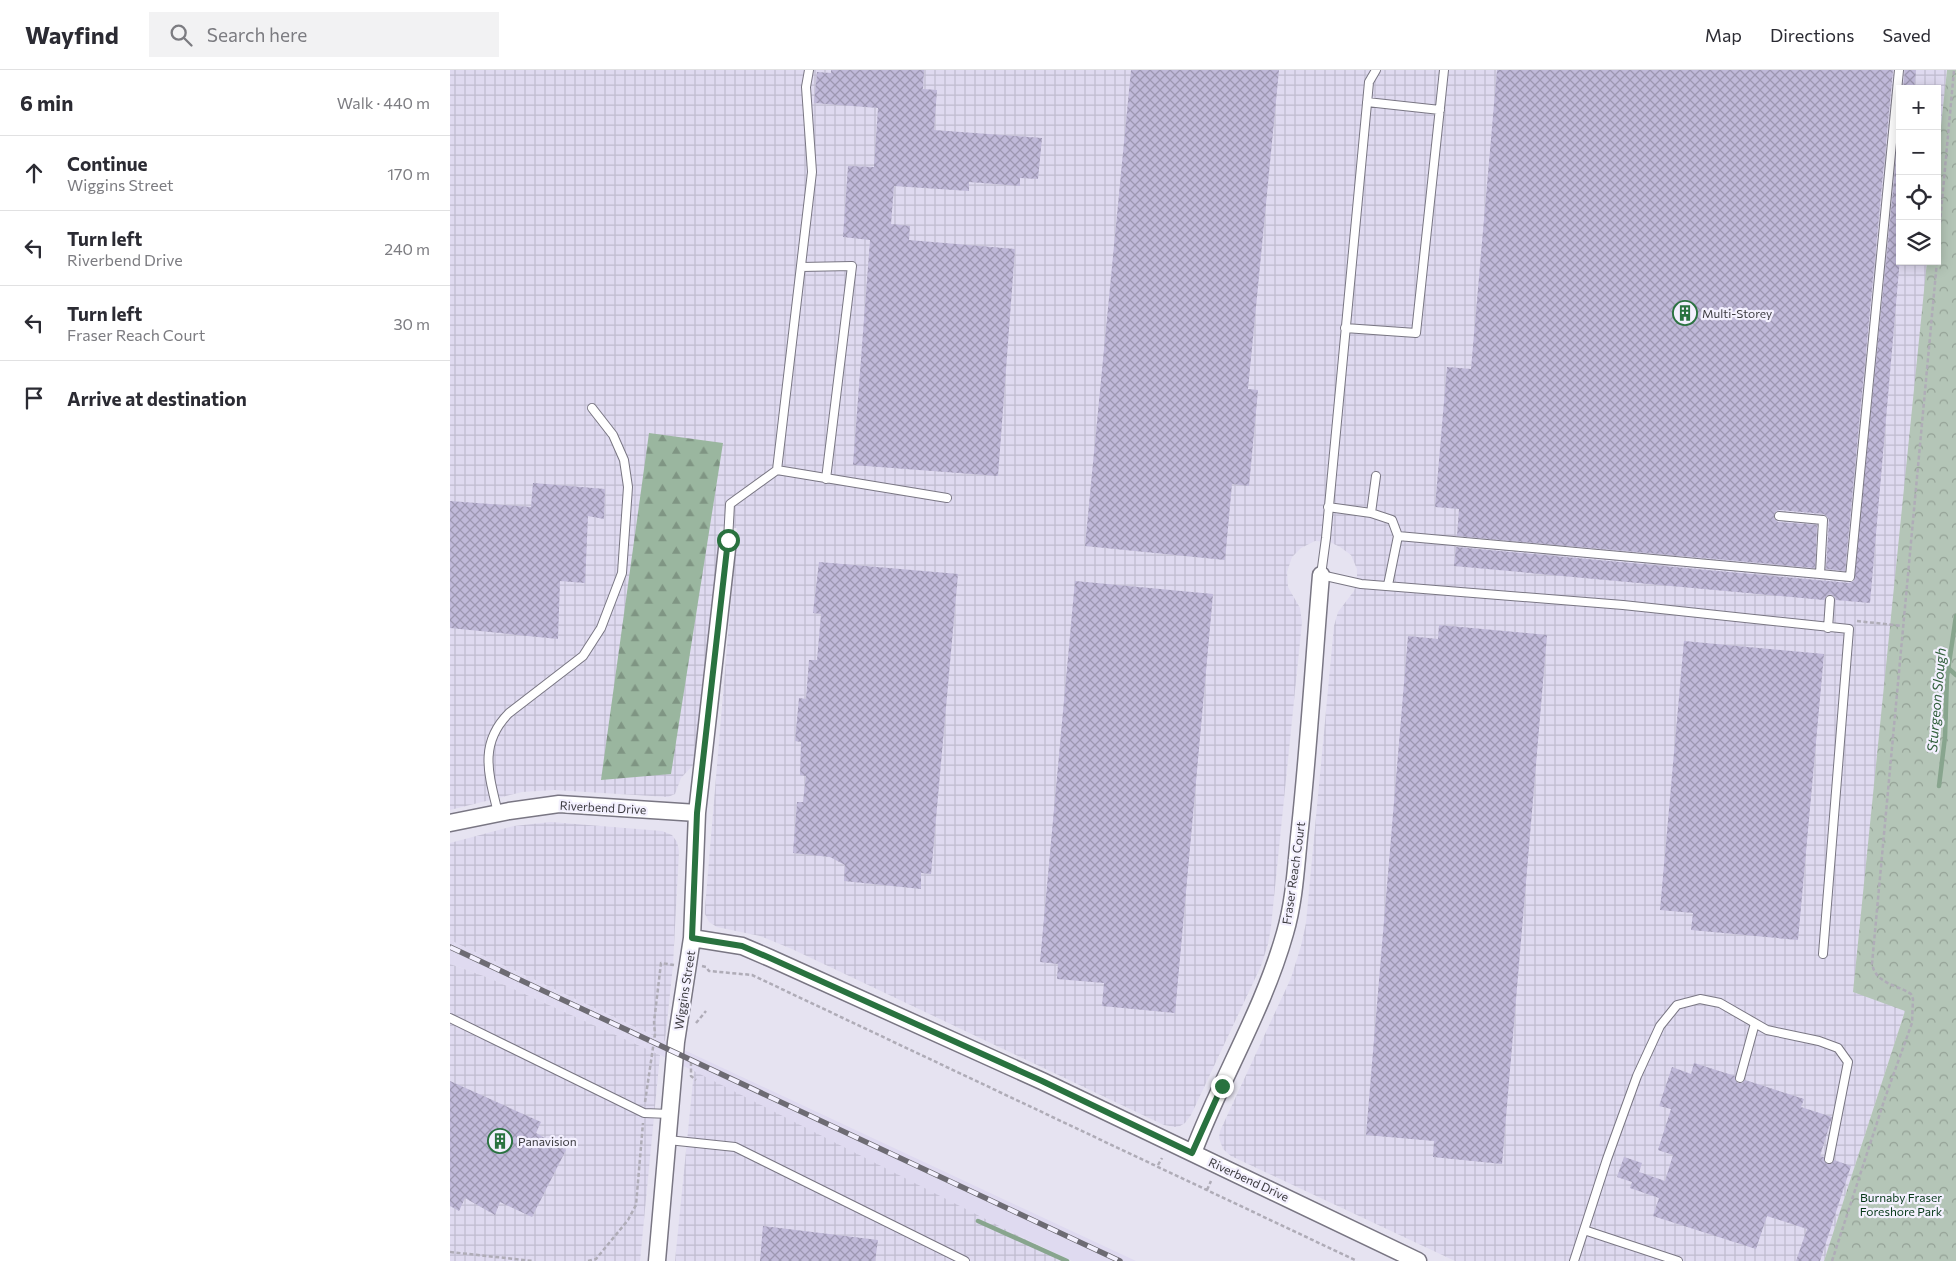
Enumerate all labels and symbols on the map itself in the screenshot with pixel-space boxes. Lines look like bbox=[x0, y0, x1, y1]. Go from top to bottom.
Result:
building icon: Multi-Storey bbox=[1672, 300, 1698, 326]
place label: Multi-Storey bbox=[1702, 306, 1772, 320]
route start bbox=[717, 529, 740, 552]
water label: Sturgeon Slough bbox=[1923, 647, 1949, 753]
street label: Riverbend Drive bbox=[559, 798, 647, 816]
street label: Fraser Reach Court bbox=[1279, 821, 1307, 925]
street label: Wiggins Street bbox=[671, 949, 697, 1031]
route end bbox=[1211, 1075, 1234, 1098]
building icon: Panavision bbox=[487, 1128, 513, 1154]
place label: Panavision bbox=[518, 1134, 577, 1148]
street label: Riverbend Drive bbox=[1207, 1154, 1291, 1204]
park label: Burnaby Fraser Foreshore Park bbox=[1860, 1190, 1943, 1218]

